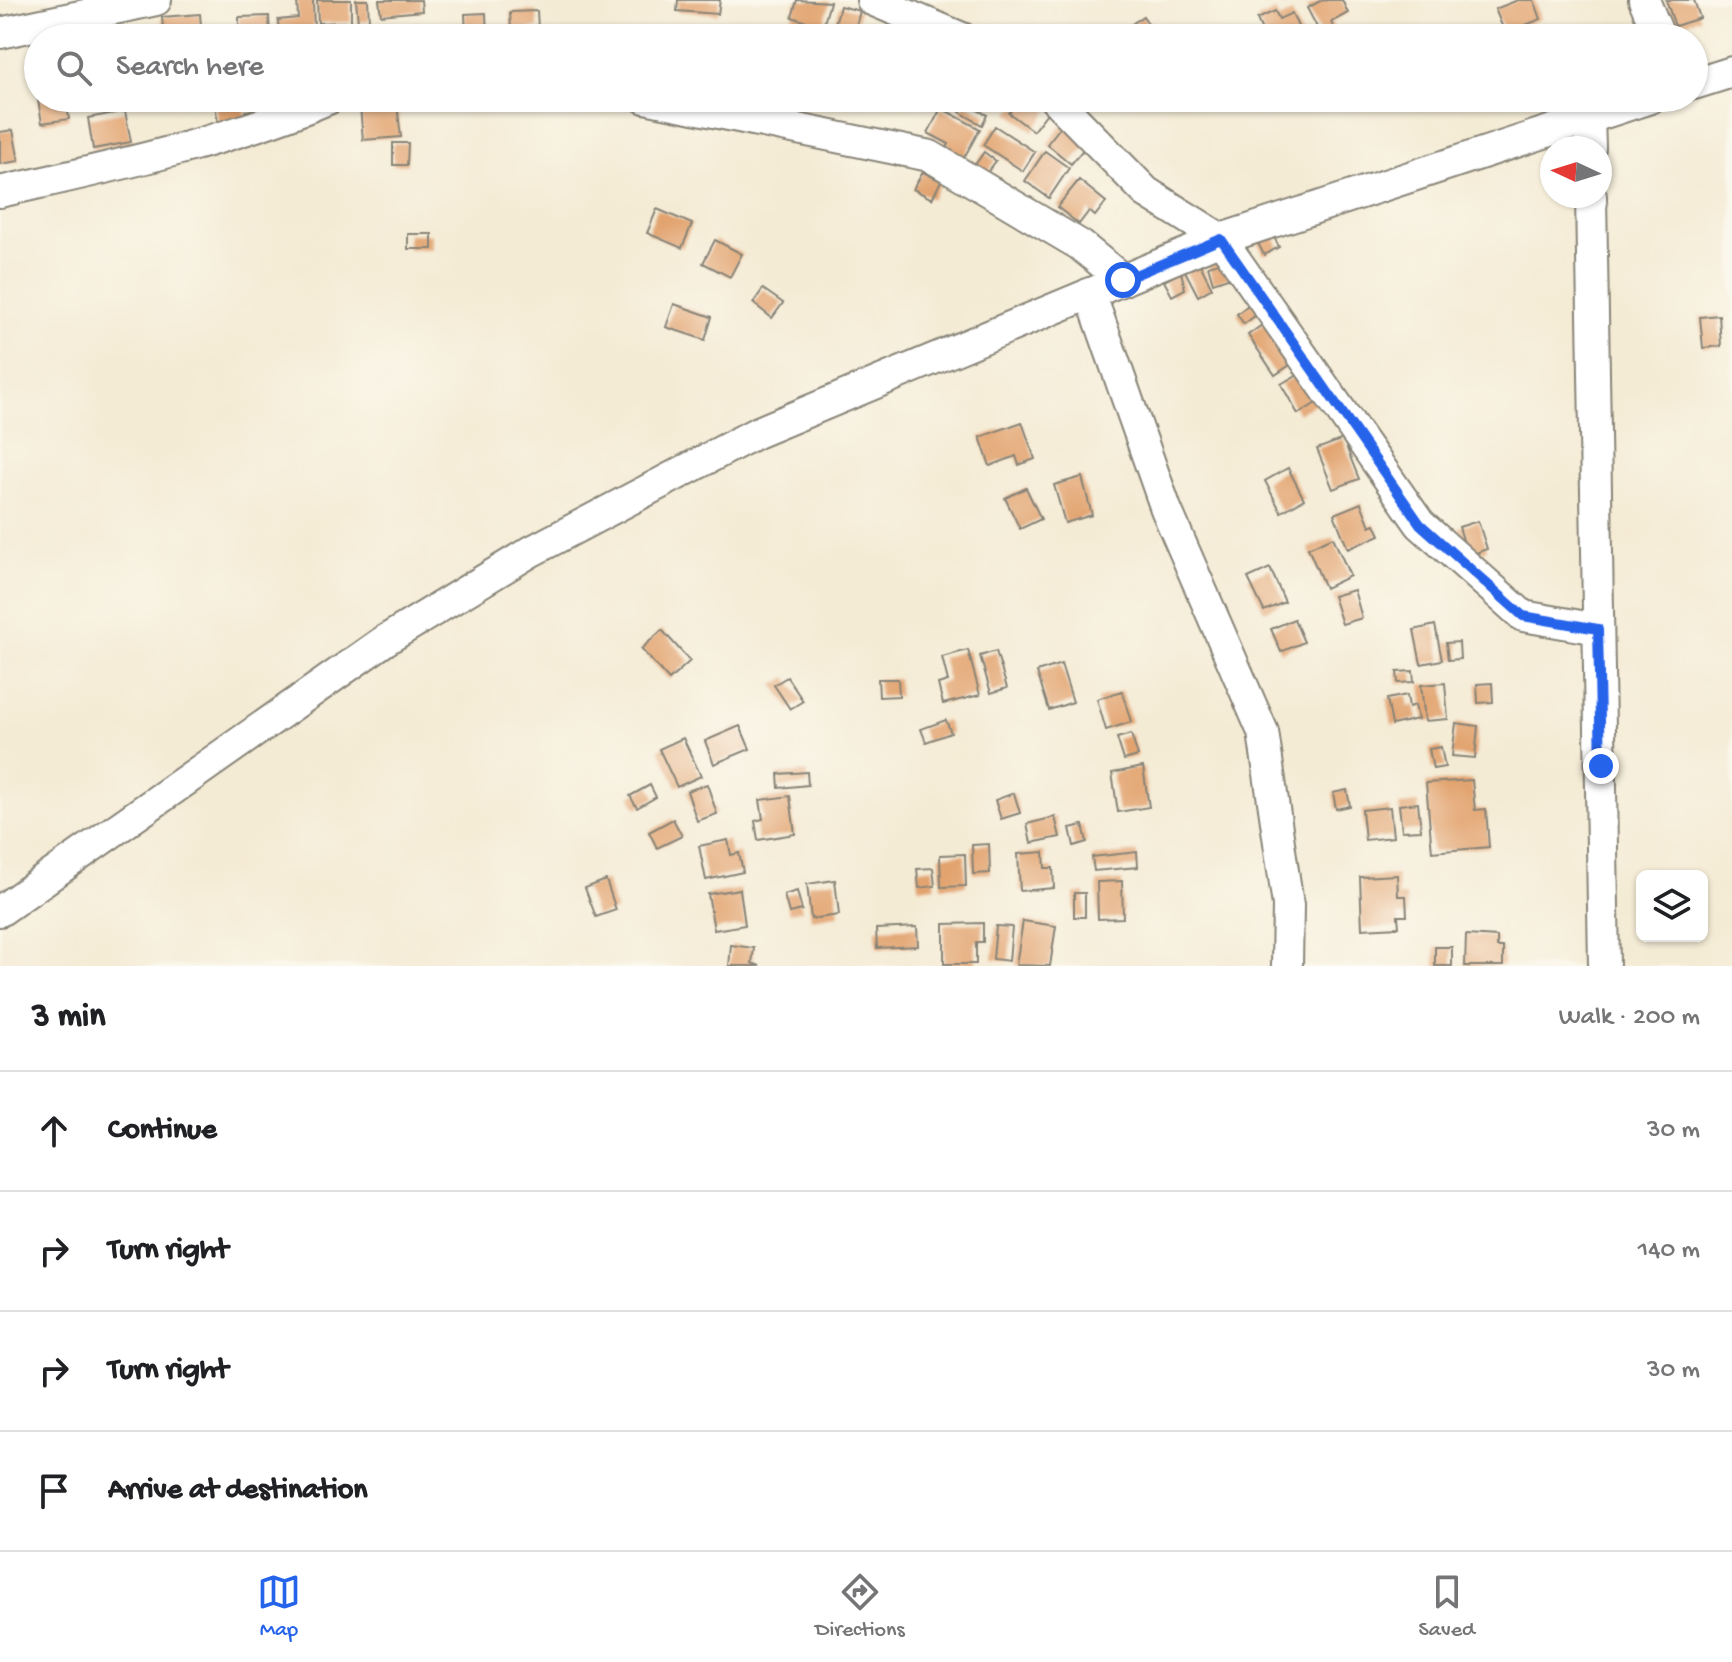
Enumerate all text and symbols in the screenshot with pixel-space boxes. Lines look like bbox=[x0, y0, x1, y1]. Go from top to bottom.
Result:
search box bbox=[24, 24, 1708, 112]
icon: search bbox=[52, 46, 96, 90]
text: Search here bbox=[116, 51, 264, 86]
north arrow bbox=[1540, 136, 1612, 208]
route start bbox=[1105, 262, 1141, 298]
route end bbox=[1583, 748, 1619, 784]
map controls bbox=[1636, 870, 1708, 942]
button: layers bbox=[1636, 870, 1708, 942]
text: 3 min bbox=[32, 998, 105, 1038]
text: Walk · 200 m bbox=[1559, 1003, 1700, 1034]
icon: ahead bbox=[32, 1109, 76, 1153]
text: Continue bbox=[108, 1114, 217, 1149]
text: 30 m bbox=[1647, 1116, 1700, 1147]
icon: right bbox=[32, 1229, 76, 1273]
text: Turn right bbox=[108, 1234, 228, 1269]
text: 140 m bbox=[1638, 1236, 1700, 1267]
icon: right bbox=[32, 1349, 76, 1393]
text: Turn right bbox=[108, 1354, 228, 1389]
text: 30 m bbox=[1647, 1356, 1700, 1387]
icon: arrive bbox=[32, 1469, 76, 1513]
text: Arrive at destination bbox=[108, 1474, 368, 1509]
tab: Map bbox=[257, 1570, 301, 1644]
tab: Directions bbox=[815, 1570, 905, 1644]
tab: Saved bbox=[1419, 1570, 1475, 1644]

